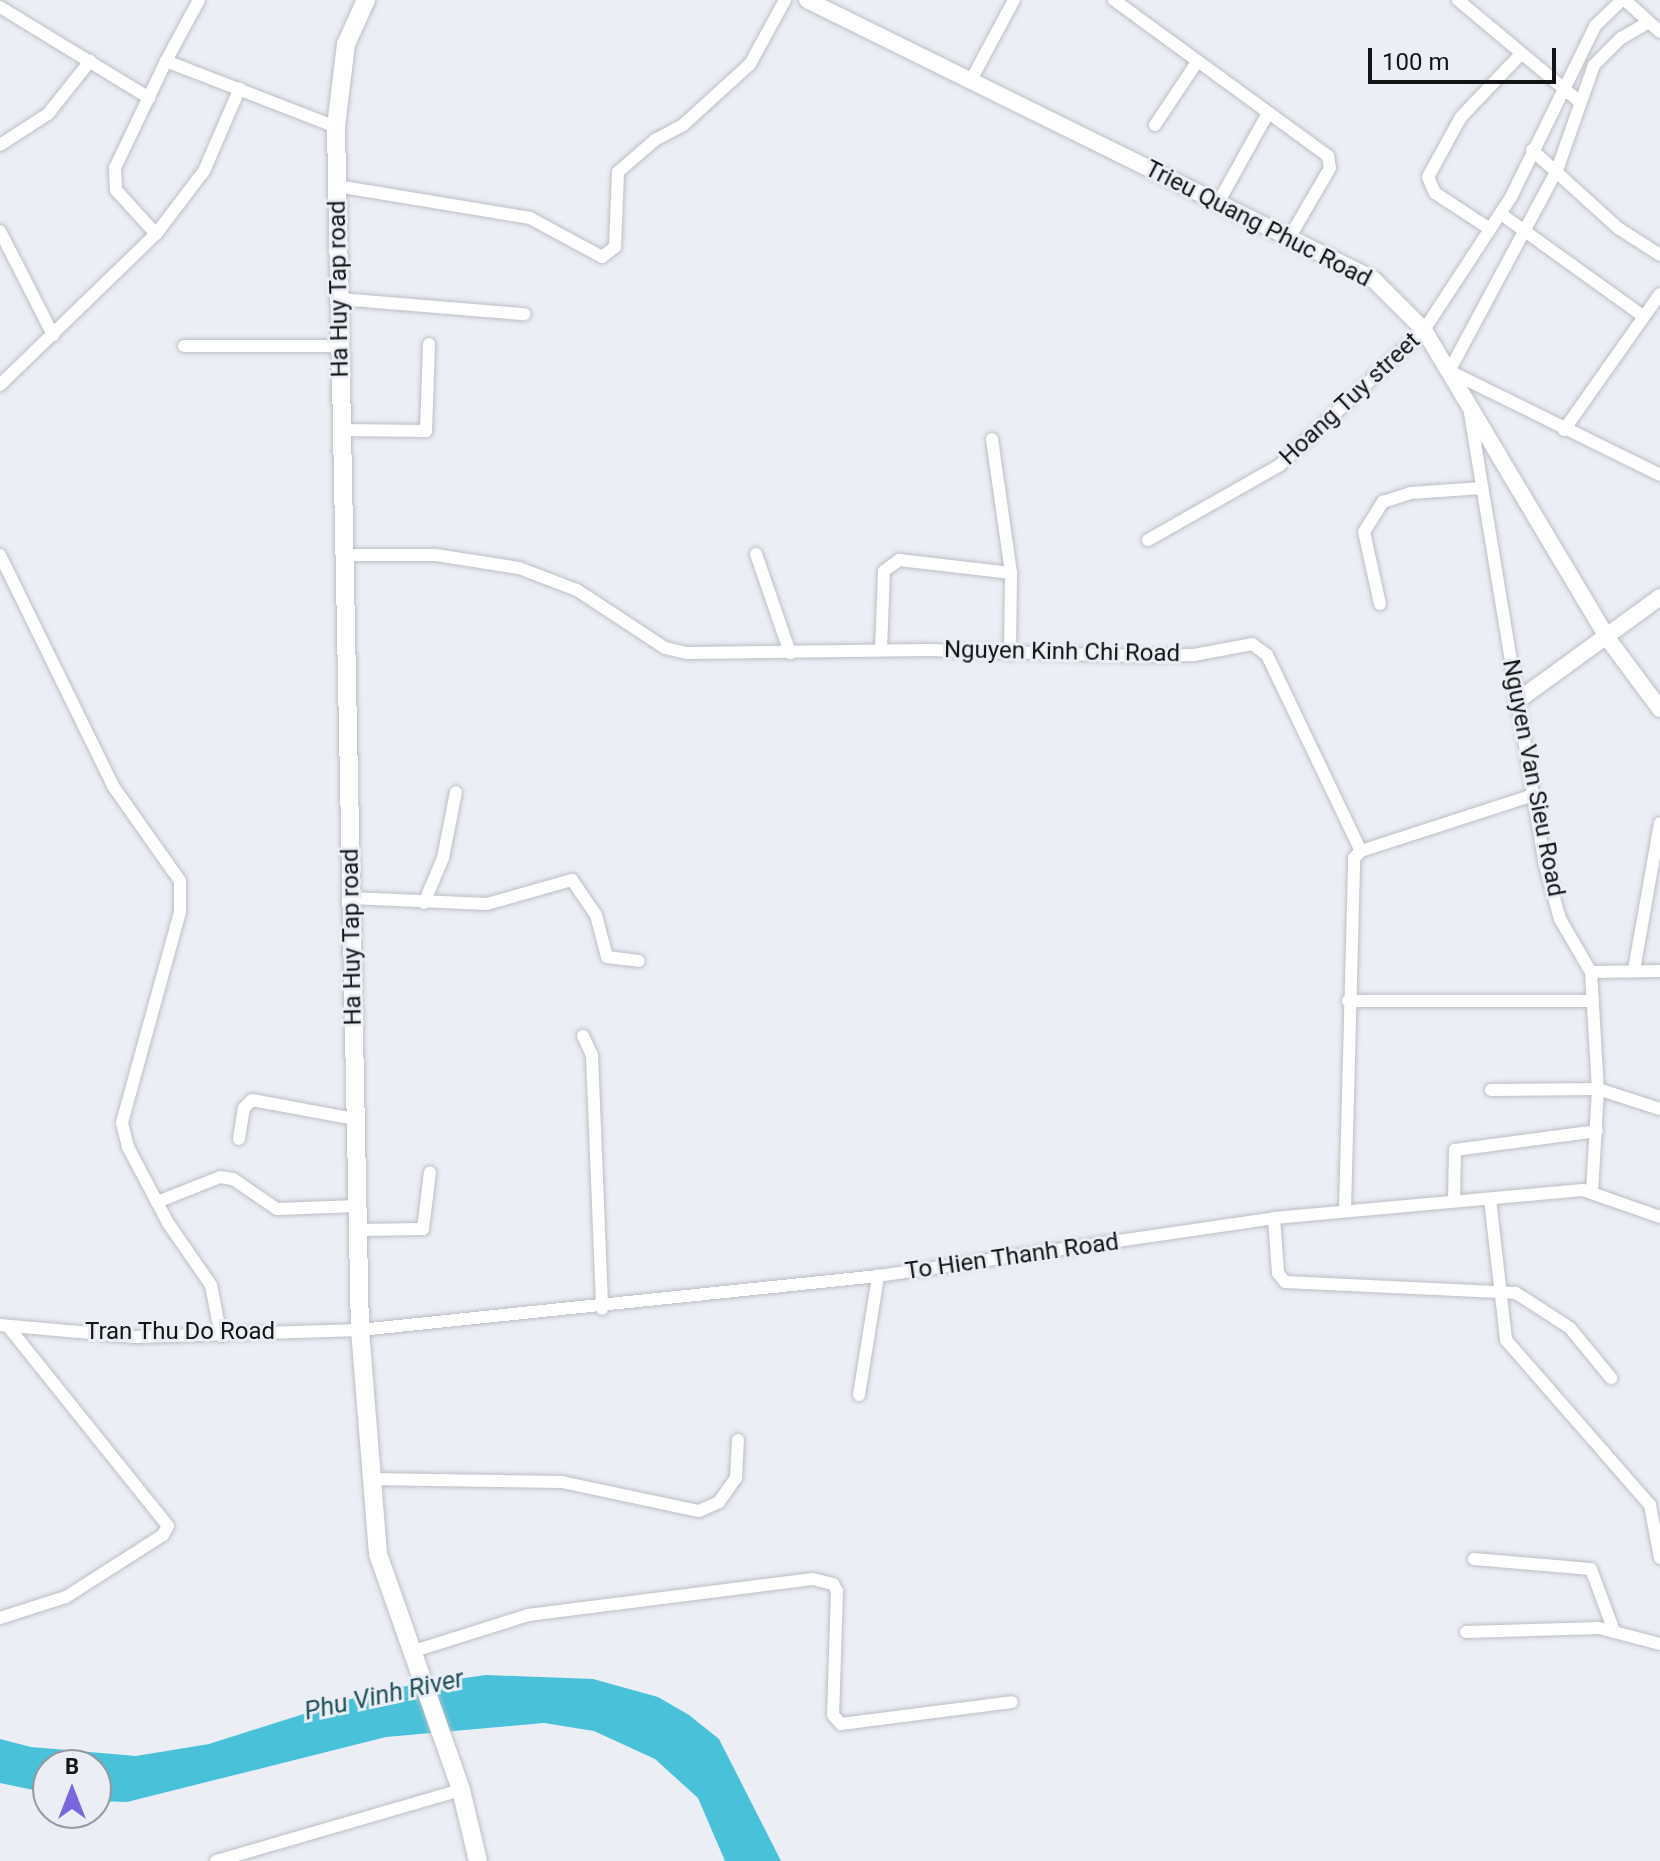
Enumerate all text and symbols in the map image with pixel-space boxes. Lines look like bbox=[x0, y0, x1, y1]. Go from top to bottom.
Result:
scale bar bbox=[1372, 32, 1560, 82]
text: 100 m bbox=[1382, 48, 1449, 76]
street label: Trieu Quang Phuc Road bbox=[1140, 154, 1376, 294]
street label: Ha Huy Tap road bbox=[323, 200, 355, 378]
street label: Hoang Tuy street bbox=[1274, 326, 1426, 472]
street label: Nguyen Kinh Chi Road bbox=[944, 636, 1180, 668]
street label: Nguyen Van Sieu Road bbox=[1496, 657, 1570, 899]
street label: Ha Huy Tap road bbox=[336, 848, 368, 1026]
street label: To Hien Thanh Road bbox=[903, 1228, 1121, 1286]
street label: Tran Thu Do Road bbox=[85, 1318, 275, 1346]
water label: Phu Vinh River bbox=[301, 1663, 467, 1727]
north arrow bbox=[32, 1749, 112, 1829]
text: B bbox=[65, 1754, 79, 1779]

